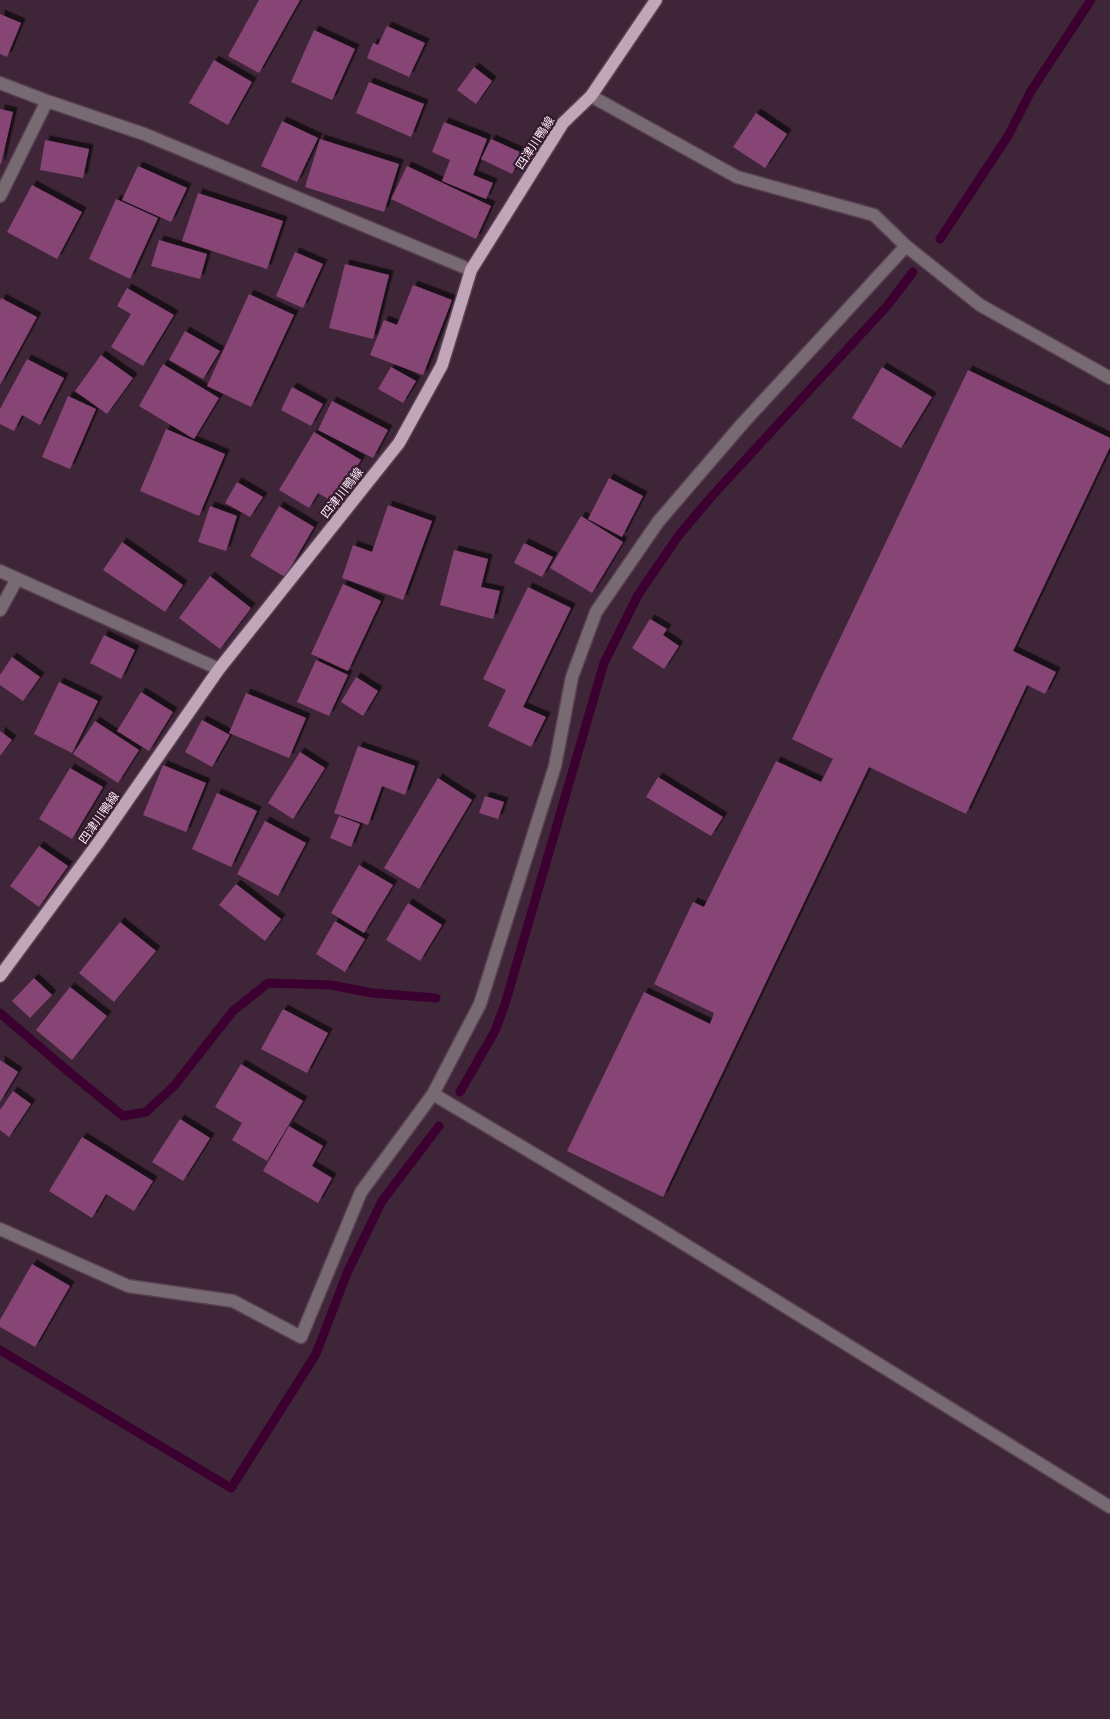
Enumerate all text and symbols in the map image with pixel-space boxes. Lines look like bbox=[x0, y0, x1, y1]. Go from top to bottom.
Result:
street label: 四津川鴨線 bbox=[513, 114, 557, 172]
street label: 四津川鴨線 bbox=[318, 465, 366, 521]
street label: 四津川鴨線 bbox=[76, 789, 122, 847]

